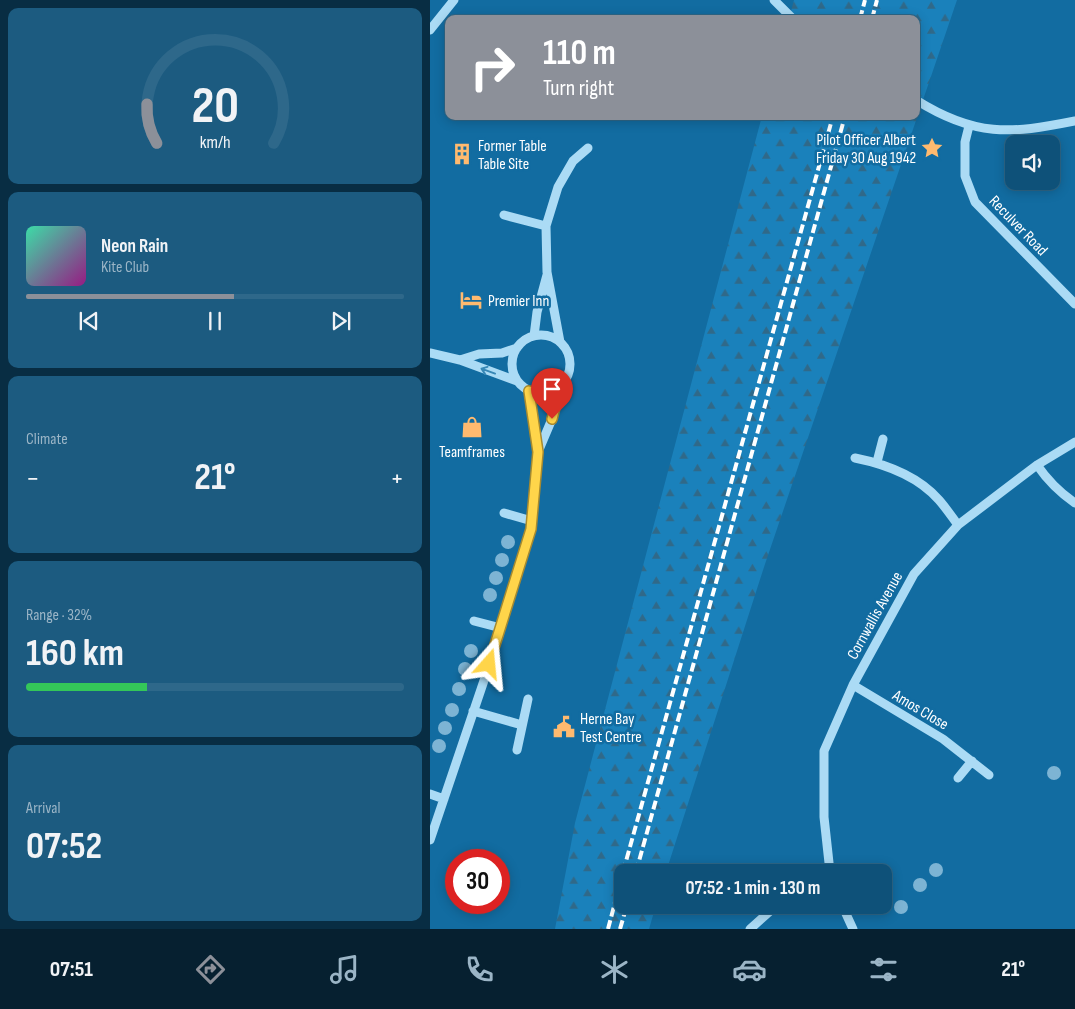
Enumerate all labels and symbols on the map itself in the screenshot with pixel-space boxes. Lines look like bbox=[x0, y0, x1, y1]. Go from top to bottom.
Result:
place label: Pilot Officer Albert Friday 30 Aug 1942 bbox=[816, 131, 916, 168]
place icon: Pilot Officer Albert Friday 30 Aug 1942 bbox=[919, 135, 945, 161]
place label: Former Table Table Site bbox=[478, 137, 547, 174]
building icon: Former Table Table Site bbox=[449, 141, 475, 167]
street label: Reculver Road bbox=[985, 192, 1051, 260]
hotel icon: Premier Inn bbox=[458, 287, 484, 313]
place label: Premier Inn bbox=[488, 292, 549, 311]
one-way arrow bbox=[481, 366, 496, 375]
pin bbox=[531, 368, 573, 419]
shop icon: Teamframes bbox=[459, 414, 485, 440]
place label: Teamframes bbox=[439, 443, 505, 462]
street label: Cornwallis Avenue bbox=[843, 569, 907, 663]
position arrow bbox=[462, 637, 514, 689]
street label: Amos Close bbox=[888, 686, 952, 734]
place label: Herne Bay Test Centre bbox=[580, 710, 642, 747]
public building icon: Herne Bay Test Centre bbox=[551, 714, 577, 740]
speed limit sign: 30 bbox=[445, 849, 510, 914]

